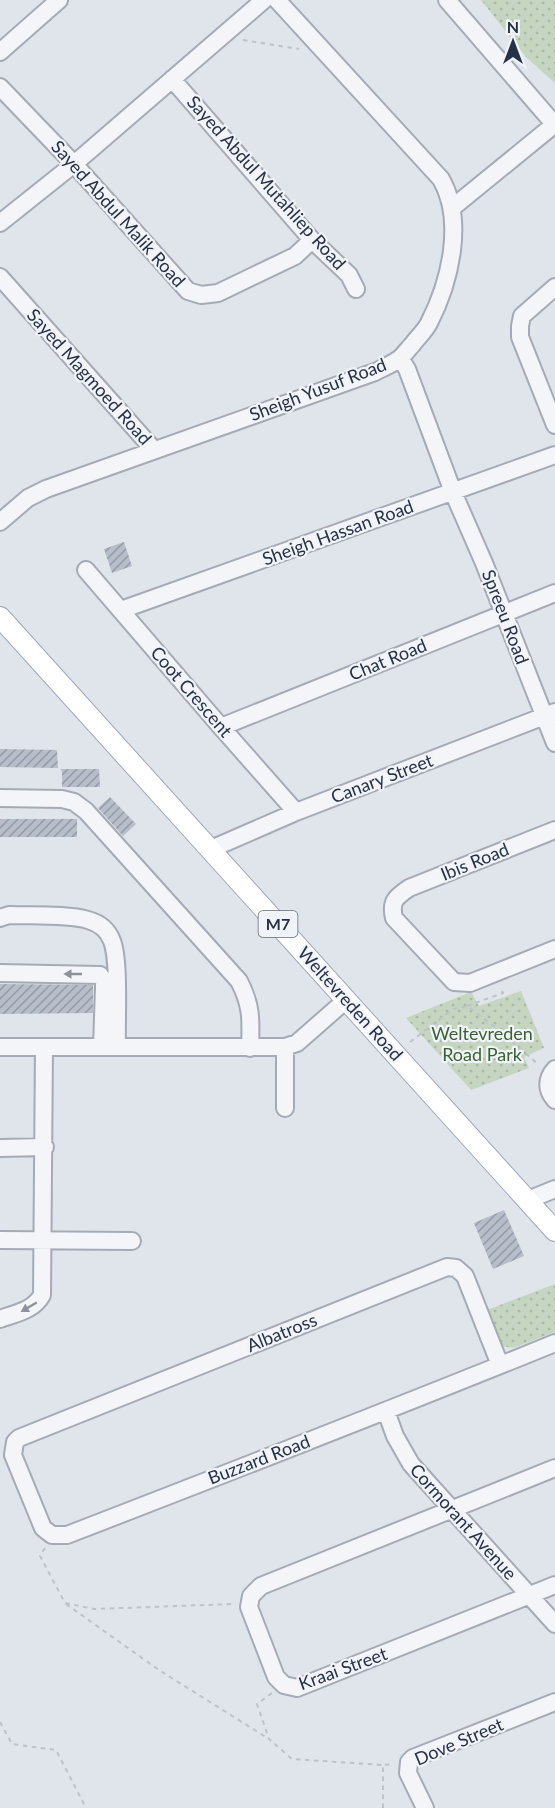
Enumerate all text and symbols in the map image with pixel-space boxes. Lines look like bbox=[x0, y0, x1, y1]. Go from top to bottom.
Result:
north arrow bbox=[483, 12, 543, 72]
text: N bbox=[507, 17, 519, 36]
street label: Sayed Abdul Mutahliep Road bbox=[183, 91, 351, 274]
street label: Sayed Abdul Malik Road bbox=[47, 135, 190, 291]
street label: Sayed Magmoed Road bbox=[23, 304, 157, 449]
street label: Sheigh Yusuf Road bbox=[246, 353, 389, 425]
street label: Sheigh Hassan Road bbox=[259, 495, 416, 570]
street label: Spreeu Road bbox=[478, 566, 534, 667]
street label: Chat Road bbox=[346, 634, 430, 685]
street label: Coot Crescent bbox=[146, 642, 237, 742]
street label: Canary Street bbox=[328, 748, 436, 808]
street label: Ibis Road bbox=[437, 837, 512, 885]
road number: M7 bbox=[258, 911, 298, 937]
street label: Weltevreden Road bbox=[294, 942, 408, 1065]
one-way arrow bbox=[63, 969, 82, 979]
park label: Weltevreden Road Park bbox=[431, 1022, 533, 1065]
one-way arrow bbox=[20, 1302, 37, 1312]
street label: Albatross bbox=[243, 1308, 320, 1356]
street label: Buzzard Road bbox=[205, 1430, 313, 1489]
street label: Cormorant Avenue bbox=[406, 1459, 522, 1584]
street label: Kraai Street bbox=[295, 1642, 390, 1694]
street label: Dove Street bbox=[411, 1712, 507, 1770]

